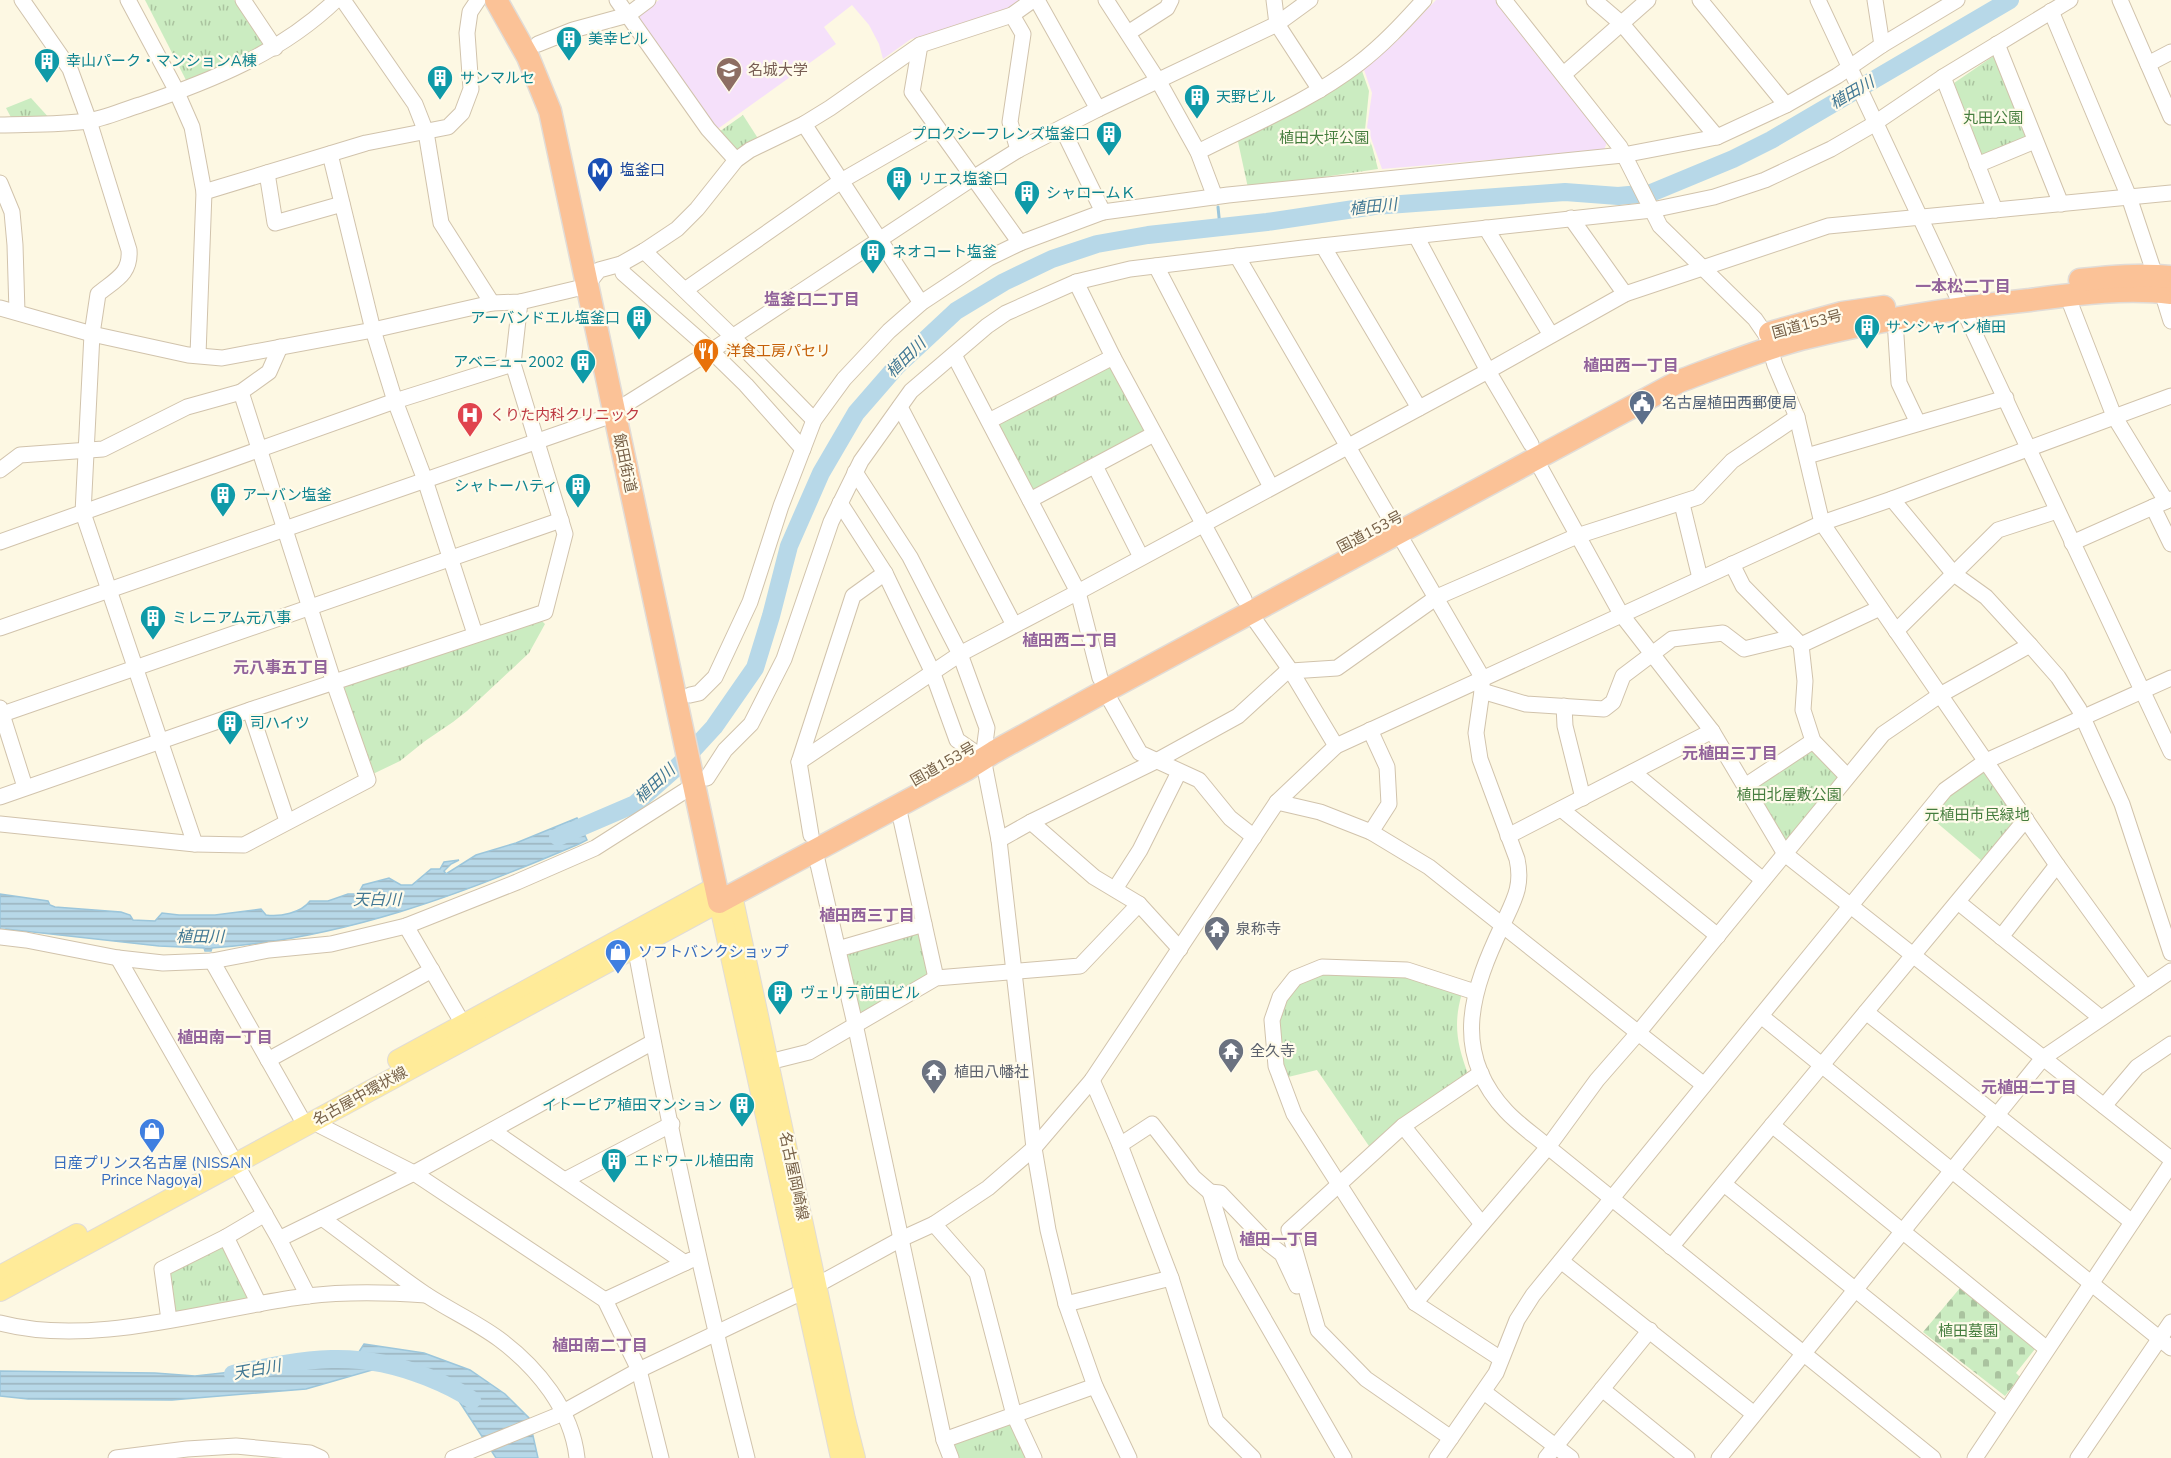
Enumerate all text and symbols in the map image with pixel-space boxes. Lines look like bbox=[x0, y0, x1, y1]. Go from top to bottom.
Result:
building icon: 美幸ビル bbox=[554, 24, 584, 62]
place label: 美幸ビル bbox=[588, 29, 648, 49]
building icon: 幸山パーク・マンションA棟 bbox=[32, 46, 62, 84]
place label: 幸山パーク・マンションA棟 bbox=[66, 51, 257, 71]
school or university icon: 名城大学 bbox=[714, 55, 744, 93]
place label: 名城大学 bbox=[748, 60, 808, 80]
building icon: サンマルセ bbox=[425, 63, 455, 101]
place label: サンマルセ bbox=[460, 68, 535, 88]
water label: 植田川 bbox=[1826, 70, 1880, 115]
building icon: 天野ビル bbox=[1182, 82, 1212, 120]
place label: 天野ビル bbox=[1216, 87, 1276, 107]
park label: 丸田公園 bbox=[1963, 108, 2023, 128]
building icon: プロクシーフレンズ塩釜口 bbox=[1094, 119, 1124, 157]
place label: プロクシーフレンズ塩釜口 bbox=[911, 124, 1090, 144]
park label: 植田大坪公園 bbox=[1279, 128, 1369, 148]
metro station icon: 塩釜口 bbox=[585, 155, 615, 193]
place label: 塩釜口 bbox=[620, 160, 665, 180]
building icon: リエス塩釜口 bbox=[884, 164, 914, 202]
place label: リエス塩釜口 bbox=[918, 169, 1008, 189]
building icon: シャロームＫ bbox=[1012, 178, 1042, 216]
place label: シャロームＫ bbox=[1046, 183, 1136, 203]
water label: 植田川 bbox=[1348, 193, 1400, 220]
building icon: ネオコート塩釜 bbox=[858, 237, 888, 275]
place label: ネオコート塩釜 bbox=[892, 242, 997, 262]
district label: 一本松二丁目 bbox=[1915, 276, 2011, 298]
district label: 塩釜口二丁目 bbox=[764, 289, 860, 311]
building icon: アーバンドエル塩釜口 bbox=[624, 303, 654, 341]
street label: 国道153号 bbox=[1770, 305, 1844, 343]
place label: アーバンドエル塩釜口 bbox=[470, 308, 620, 328]
building icon: サンシャイン植田 bbox=[1852, 312, 1882, 350]
place label: サンシャイン植田 bbox=[1886, 317, 2006, 337]
water label: 植田川 bbox=[881, 332, 932, 383]
restaurant icon: 洋食工房パセリ bbox=[691, 336, 721, 374]
place label: 洋食工房パセリ bbox=[726, 341, 831, 361]
building icon: アベニュー2002 bbox=[568, 347, 598, 385]
place label: アベニュー2002 bbox=[453, 352, 564, 372]
district label: 植田西一丁目 bbox=[1583, 355, 1679, 377]
public building icon: 名古屋植田西郵便局 bbox=[1627, 388, 1657, 426]
place label: 名古屋植田西郵便局 bbox=[1662, 393, 1797, 413]
hospital icon: くりた内科クリニック bbox=[455, 400, 485, 438]
place label: くりた内科クリニック bbox=[490, 405, 640, 425]
street label: 飯田街道 bbox=[609, 432, 641, 494]
building icon: シャトーハティ bbox=[563, 471, 593, 509]
place label: シャトーハティ bbox=[454, 476, 558, 496]
building icon: アーバン塩釜 bbox=[208, 480, 238, 518]
place label: アーバン塩釜 bbox=[242, 485, 332, 505]
street label: 国道153号 bbox=[1334, 506, 1406, 558]
building icon: ミレニアム元八事 bbox=[138, 603, 168, 641]
place label: ミレニアム元八事 bbox=[172, 608, 291, 628]
district label: 植田西二丁目 bbox=[1022, 630, 1118, 652]
district label: 元八事五丁目 bbox=[233, 657, 329, 679]
building icon: 司ハイツ bbox=[215, 708, 245, 746]
place label: 司ハイツ bbox=[250, 713, 310, 733]
street label: 国道153号 bbox=[907, 737, 979, 791]
district label: 元植田三丁目 bbox=[1682, 743, 1778, 765]
water label: 植田川 bbox=[630, 758, 682, 808]
park label: 植田北屋敷公園 bbox=[1736, 785, 1842, 805]
park label: 元植田市民緑地 bbox=[1924, 805, 2030, 825]
water label: 天白川 bbox=[353, 889, 403, 911]
district label: 植田西三丁目 bbox=[819, 905, 915, 927]
temple icon: 泉称寺 bbox=[1202, 914, 1232, 952]
place label: 泉称寺 bbox=[1236, 919, 1281, 939]
water label: 植田川 bbox=[176, 926, 226, 948]
shop icon: ソフトバンクショップ bbox=[603, 937, 633, 975]
place label: ソフトバンクショップ bbox=[638, 942, 789, 962]
building icon: ヴェリテ前田ビル bbox=[765, 978, 795, 1016]
place label: ヴェリテ前田ビル bbox=[800, 983, 920, 1003]
district label: 植田南一丁目 bbox=[177, 1027, 273, 1049]
temple icon: 全久寺 bbox=[1216, 1036, 1246, 1074]
place label: 全久寺 bbox=[1250, 1041, 1295, 1061]
temple icon: 植田八幡社 bbox=[919, 1057, 949, 1095]
street label: 名古屋中環状線 bbox=[309, 1062, 411, 1130]
place label: 植田八幡社 bbox=[954, 1062, 1029, 1082]
district label: 元植田二丁目 bbox=[1981, 1077, 2077, 1099]
building icon: イトーピア植田マンション bbox=[727, 1090, 757, 1128]
place label: イトーピア植田マンション bbox=[542, 1095, 722, 1115]
shop icon: 日産プリンス名古屋 (NISSAN Prince Nagoya) bbox=[137, 1116, 167, 1154]
street label: 名古屋岡崎線 bbox=[775, 1130, 813, 1222]
building icon: エドワール植田南 bbox=[599, 1146, 629, 1184]
place label: エドワール植田南 bbox=[634, 1151, 754, 1171]
place label: 日産プリンス名古屋 (NISSAN Prince Nagoya) bbox=[53, 1153, 251, 1190]
district label: 植田一丁目 bbox=[1239, 1229, 1319, 1251]
park label: 植田墓園 bbox=[1938, 1321, 1998, 1341]
district label: 植田南二丁目 bbox=[552, 1335, 648, 1357]
water label: 天白川 bbox=[231, 1355, 285, 1385]

